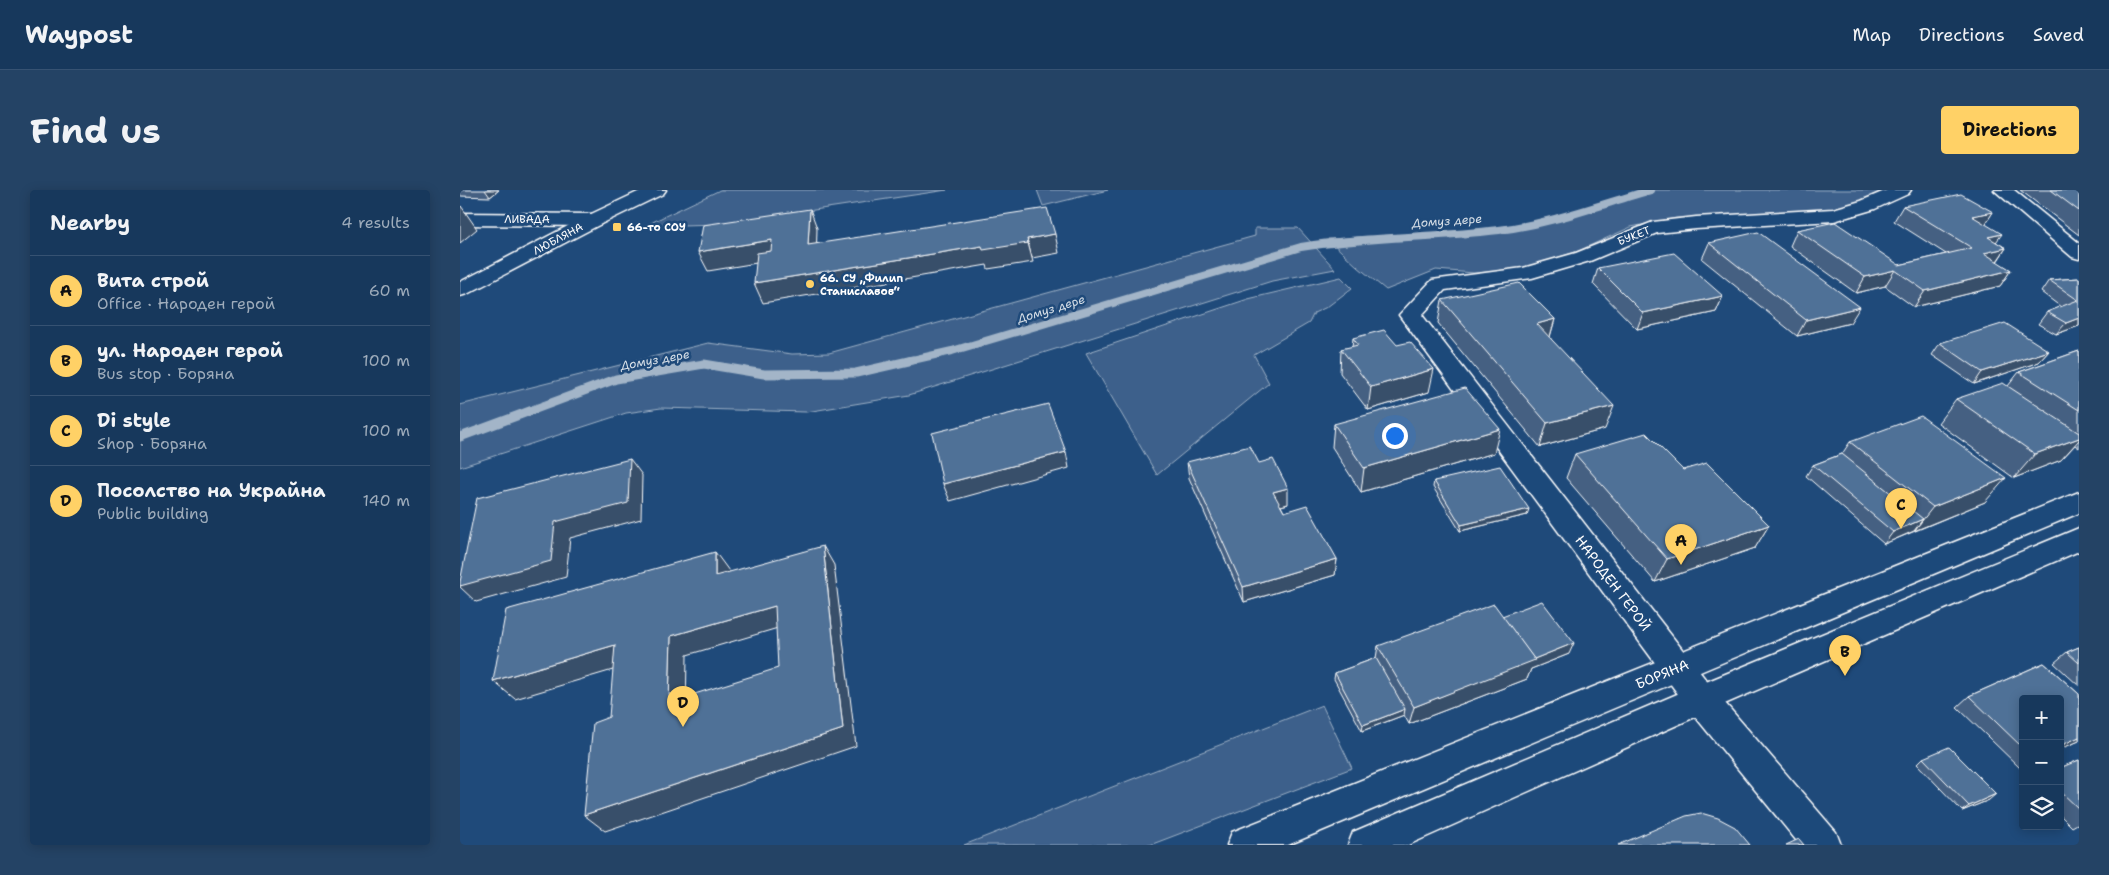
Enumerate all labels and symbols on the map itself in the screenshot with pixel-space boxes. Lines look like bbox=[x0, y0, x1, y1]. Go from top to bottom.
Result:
water label: Домуз дере bbox=[1410, 211, 1483, 231]
street label: ЛИВАДА bbox=[504, 212, 550, 227]
street label: ЛЮБЛЯНА bbox=[530, 220, 586, 258]
place label: 66-то СОУ bbox=[627, 220, 686, 235]
marker: 66-то СОУ bbox=[611, 221, 623, 233]
street label: БУКЕТ bbox=[1615, 223, 1653, 249]
place label: 66. СУ „Филип Станиславов“ bbox=[820, 271, 903, 299]
marker: 66. СУ „Филип Станиславов“ bbox=[804, 278, 816, 290]
water label: Домуз дере bbox=[1014, 291, 1087, 327]
water label: Домуз дере bbox=[618, 346, 691, 374]
your location bbox=[1382, 423, 1408, 449]
pin: C bbox=[1885, 488, 1917, 529]
pin: A bbox=[1665, 524, 1697, 565]
street label: НАРОДЕН ГЕРОЙ bbox=[1571, 532, 1655, 634]
pin: B bbox=[1829, 635, 1861, 676]
street label: БОРЯНА bbox=[1633, 655, 1691, 693]
pin: D bbox=[667, 686, 699, 727]

